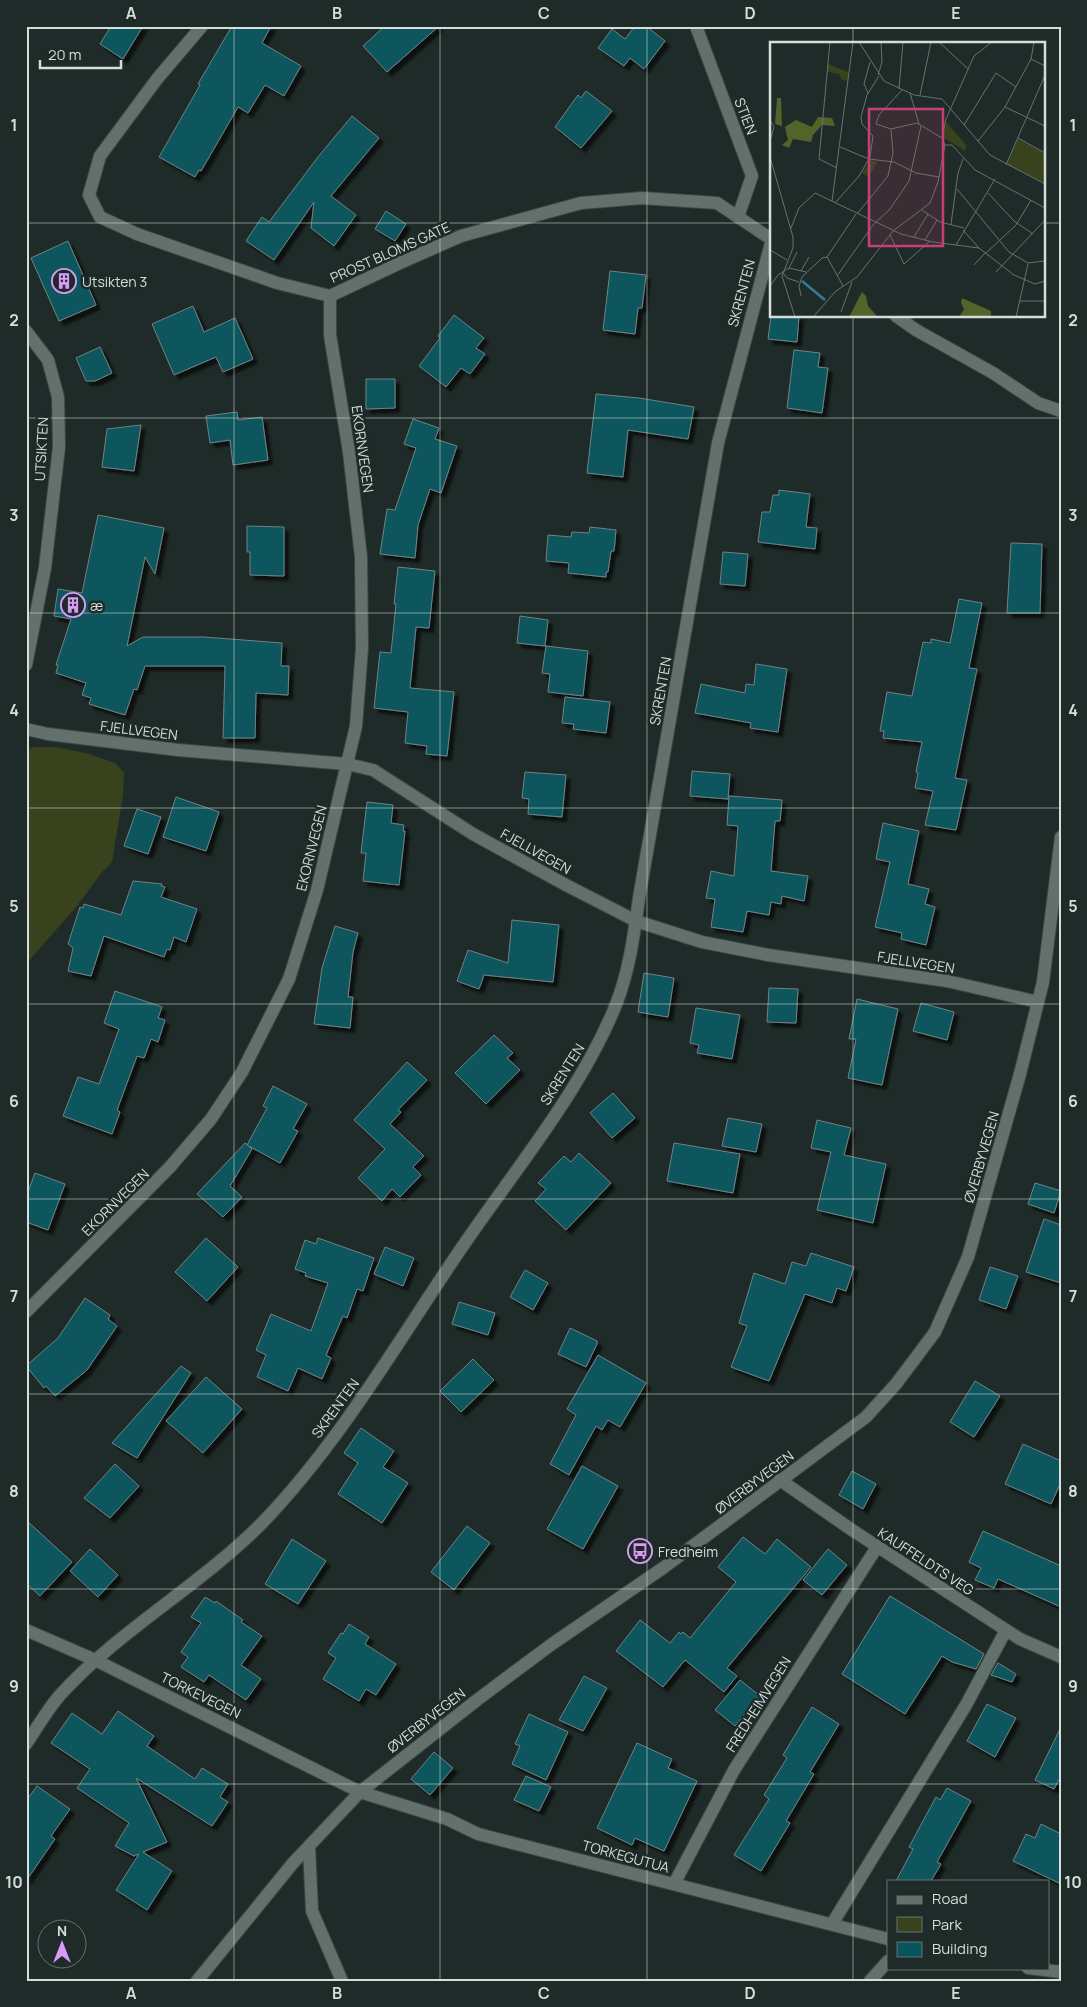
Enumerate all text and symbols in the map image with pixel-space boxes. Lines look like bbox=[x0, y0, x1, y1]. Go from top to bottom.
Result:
text: A bbox=[126, 2, 137, 24]
text: B bbox=[332, 2, 342, 24]
text: C bbox=[538, 2, 550, 24]
text: D bbox=[744, 2, 756, 24]
text: E bbox=[951, 2, 961, 24]
scale bar bbox=[40, 38, 121, 70]
inset map bbox=[770, 42, 1044, 318]
text: 20 m bbox=[48, 44, 81, 65]
street label: STIEN bbox=[730, 95, 762, 137]
text: 1 bbox=[10, 114, 18, 136]
text: 1 bbox=[1069, 114, 1077, 136]
street label: PROST BLOMS GATE bbox=[327, 217, 453, 287]
street label: SKRENTEN bbox=[723, 257, 759, 329]
building icon: Utsikten 3 bbox=[51, 268, 77, 294]
place label: Utsikten 3 bbox=[82, 272, 147, 291]
text: 2 bbox=[9, 309, 19, 331]
text: 2 bbox=[1068, 309, 1078, 331]
street label: EKORNVEGEN bbox=[347, 404, 379, 494]
street label: UTSIKTEN bbox=[30, 416, 52, 482]
text: 3 bbox=[9, 504, 19, 526]
text: 3 bbox=[1068, 504, 1078, 526]
building icon: æ bbox=[60, 592, 86, 618]
place label: æ bbox=[90, 596, 103, 615]
street label: SKRENTEN bbox=[645, 655, 675, 727]
text: 4 bbox=[9, 699, 19, 721]
text: 4 bbox=[1068, 699, 1078, 721]
street label: FJELLVEGEN bbox=[99, 716, 179, 744]
street label: EKORNVEGEN bbox=[291, 803, 331, 893]
street label: FJELLVEGEN bbox=[497, 824, 575, 878]
text: 5 bbox=[9, 895, 19, 917]
text: 5 bbox=[1068, 895, 1078, 917]
street label: FJELLVEGEN bbox=[876, 947, 956, 977]
street label: SKRENTEN bbox=[536, 1040, 588, 1108]
text: 6 bbox=[9, 1090, 19, 1112]
text: 6 bbox=[1068, 1090, 1078, 1112]
street label: ØVERBYVEGEN bbox=[959, 1109, 1003, 1205]
street label: EKORNVEGEN bbox=[77, 1164, 153, 1240]
text: 7 bbox=[10, 1285, 18, 1307]
text: 7 bbox=[1069, 1285, 1077, 1307]
street label: SKRENTEN bbox=[307, 1374, 363, 1442]
street label: ØVERBYVEGEN bbox=[711, 1446, 797, 1518]
text: 8 bbox=[9, 1480, 19, 1502]
text: 8 bbox=[1068, 1480, 1078, 1502]
street label: KAUFFELDTS VEG bbox=[874, 1523, 978, 1599]
bus stop icon: Fredheim bbox=[627, 1538, 653, 1564]
place label: Fredheim bbox=[658, 1542, 718, 1561]
street label: FREDHEIMVEGEN bbox=[721, 1653, 795, 1755]
street label: TORKEVEGEN bbox=[158, 1667, 244, 1723]
text: 9 bbox=[9, 1675, 19, 1697]
text: 9 bbox=[1068, 1675, 1078, 1697]
street label: ØVERBYVEGEN bbox=[383, 1683, 469, 1757]
street label: TORKEGUTUA bbox=[580, 1835, 672, 1877]
text: 10 bbox=[5, 1871, 23, 1893]
text: 10 bbox=[1064, 1871, 1082, 1893]
legend bbox=[887, 1880, 1050, 1970]
text: Road bbox=[932, 1888, 968, 1909]
text: Park bbox=[932, 1914, 962, 1935]
north arrow bbox=[38, 1920, 88, 1970]
text: N bbox=[57, 1921, 67, 1940]
text: Building bbox=[932, 1938, 987, 1959]
text: A bbox=[126, 1982, 137, 2004]
text: B bbox=[332, 1982, 342, 2004]
text: C bbox=[538, 1982, 550, 2004]
text: D bbox=[744, 1982, 756, 2004]
text: E bbox=[951, 1982, 961, 2004]

